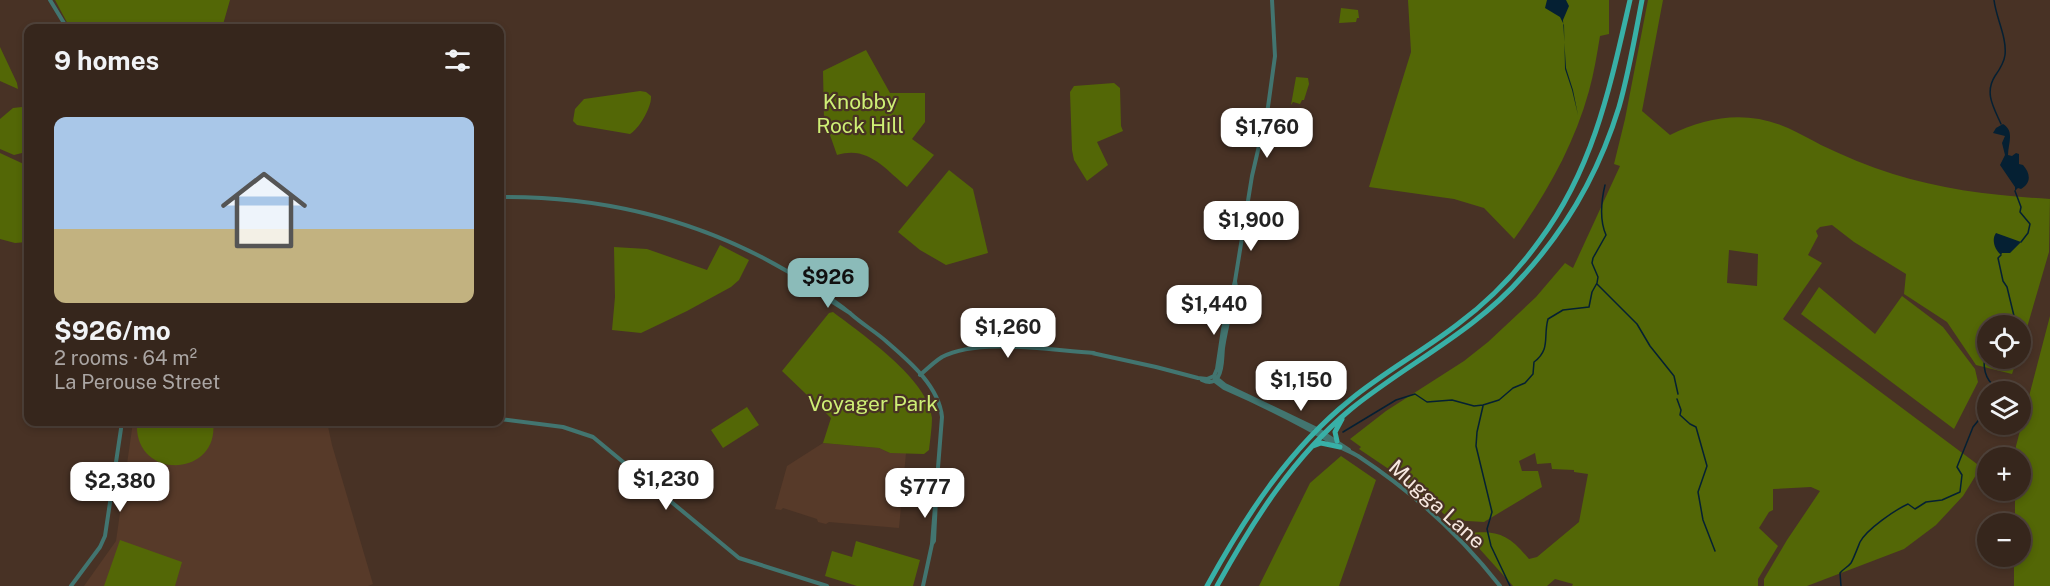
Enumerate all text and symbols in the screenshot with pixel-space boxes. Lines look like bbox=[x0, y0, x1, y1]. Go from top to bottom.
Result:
icon: filters bbox=[441, 44, 474, 77]
text: 9 homes bbox=[54, 45, 159, 76]
park label: Knobby Rock Hill bbox=[816, 89, 904, 138]
pin: $1,760 bbox=[1218, 108, 1316, 159]
text: $1,760 bbox=[1235, 115, 1299, 139]
icon: home bbox=[210, 156, 318, 264]
pin: $1,900 bbox=[1202, 201, 1300, 252]
text: $1,900 bbox=[1218, 208, 1284, 232]
pin: $926 bbox=[792, 258, 864, 309]
text: $926 bbox=[802, 265, 854, 289]
pin: $1,440 bbox=[1165, 285, 1263, 336]
text: $1,440 bbox=[1181, 292, 1247, 316]
pin: $1,260 bbox=[959, 308, 1057, 359]
text: $926/mo bbox=[54, 315, 171, 346]
text: $1,260 bbox=[975, 315, 1041, 339]
map controls bbox=[1977, 315, 2031, 567]
button: locate bbox=[1977, 315, 2031, 369]
text: 2 rooms · 64 m² bbox=[54, 346, 197, 370]
pin: $1,150 bbox=[1252, 361, 1350, 412]
text: $1,150 bbox=[1270, 368, 1332, 392]
text: La Perouse Street bbox=[54, 370, 220, 394]
button: layers bbox=[1977, 381, 2031, 435]
park label: Voyager Park bbox=[808, 391, 938, 416]
button: + bbox=[1977, 447, 2031, 501]
street label: Mugga Lane bbox=[1384, 454, 1490, 554]
pin: $1,230 bbox=[617, 460, 715, 511]
pin: $2,380 bbox=[71, 462, 169, 513]
text: $1,230 bbox=[633, 467, 699, 491]
pin: $777 bbox=[889, 468, 961, 519]
text: $2,380 bbox=[84, 469, 156, 493]
text: $777 bbox=[899, 475, 951, 499]
button: − bbox=[1977, 513, 2031, 567]

